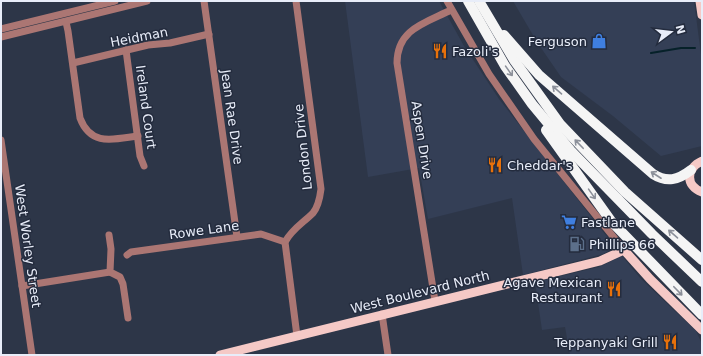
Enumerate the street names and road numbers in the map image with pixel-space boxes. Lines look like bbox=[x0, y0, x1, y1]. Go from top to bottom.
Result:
street label: Heidman bbox=[109, 24, 169, 50]
street label: Ireland Court bbox=[133, 64, 159, 150]
street label: Jean Rae Drive bbox=[218, 68, 246, 165]
street label: Aspen Drive bbox=[408, 100, 436, 180]
street label: London Drive bbox=[291, 103, 315, 191]
street label: West Worley Street bbox=[12, 183, 44, 309]
street label: Rowe Lane bbox=[168, 218, 240, 242]
street label: West Boulevard North bbox=[349, 268, 491, 316]

